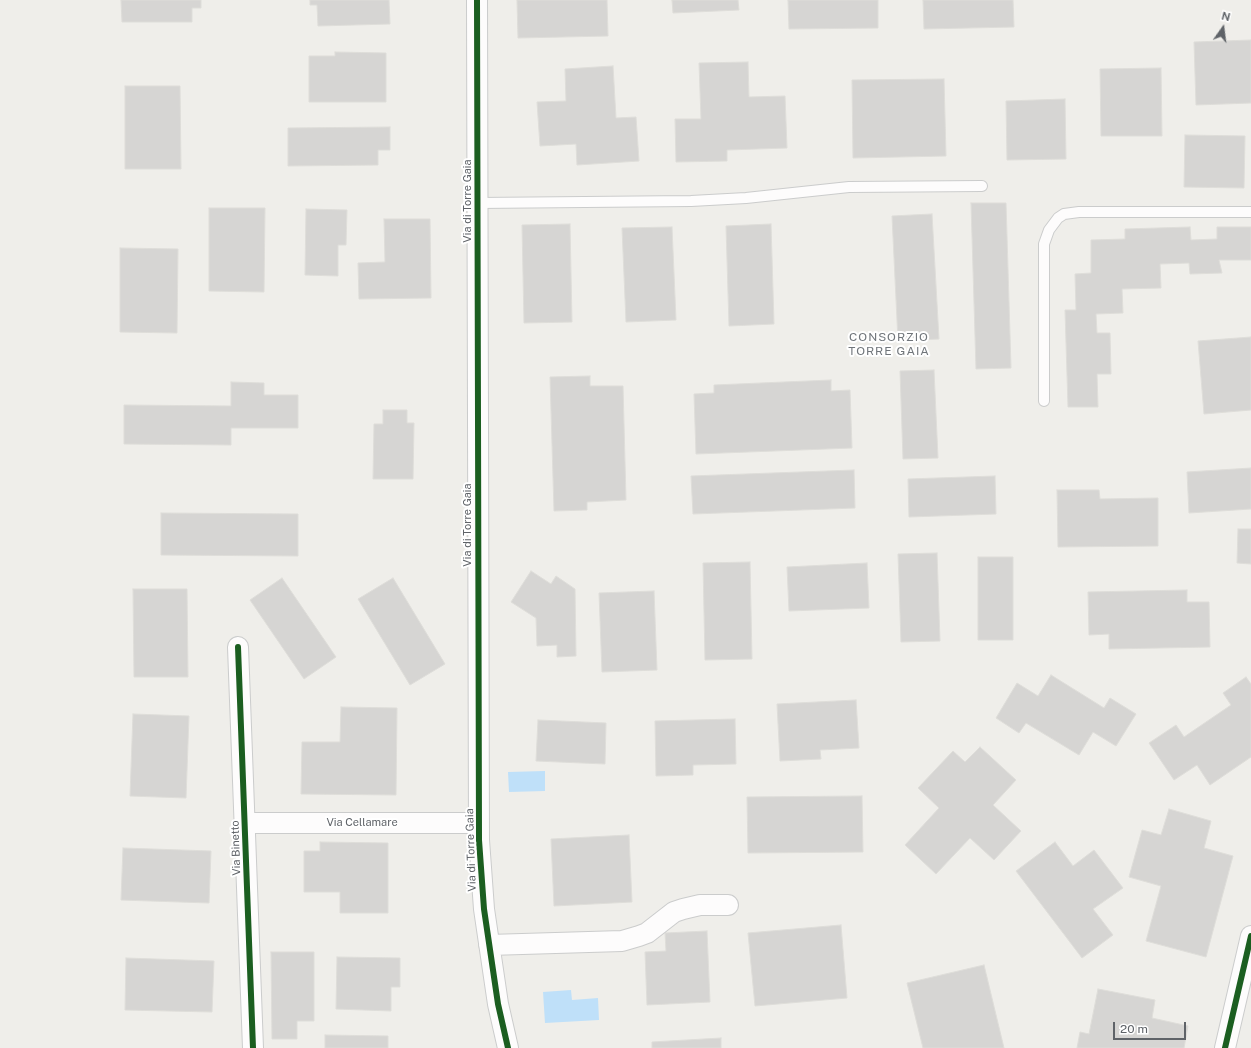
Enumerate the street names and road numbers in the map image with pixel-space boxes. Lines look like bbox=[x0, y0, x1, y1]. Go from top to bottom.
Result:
street label: Via di Torre Gaia bbox=[461, 159, 475, 243]
street label: Via di Torre Gaia bbox=[461, 483, 475, 567]
street label: Via di Torre Gaia bbox=[463, 808, 479, 892]
street label: Via Cellamare bbox=[326, 816, 398, 830]
street label: Via Binetto bbox=[228, 820, 244, 876]

